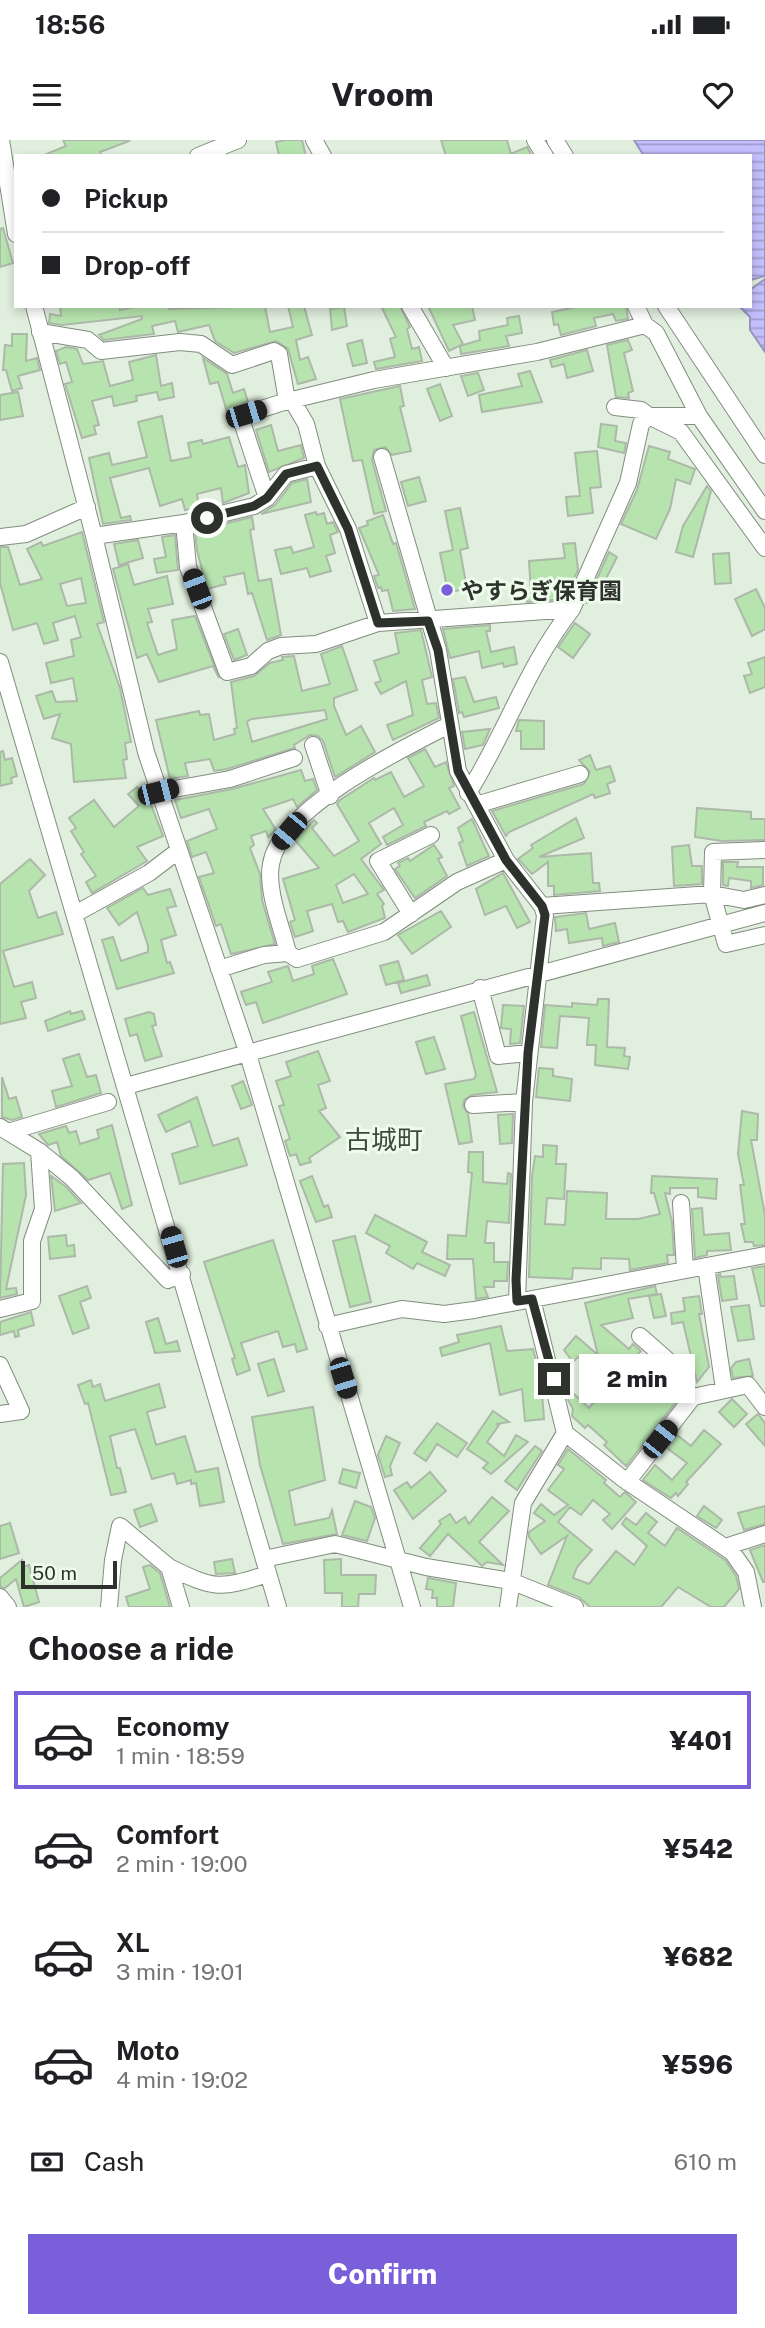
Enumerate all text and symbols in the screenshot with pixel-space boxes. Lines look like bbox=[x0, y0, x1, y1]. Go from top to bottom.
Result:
text: 18:56 bbox=[35, 9, 105, 40]
icon: menu bbox=[28, 76, 66, 114]
text: Vroom bbox=[331, 76, 434, 113]
icon: heart bbox=[699, 76, 737, 114]
text: Pickup bbox=[84, 183, 168, 214]
text: Drop-off bbox=[84, 250, 190, 281]
car bbox=[223, 398, 270, 430]
route start bbox=[191, 502, 223, 534]
car bbox=[180, 566, 215, 612]
place label: やすらぎ保育園 bbox=[461, 577, 622, 604]
marker: やすらぎ保育園 bbox=[439, 582, 455, 598]
car bbox=[136, 777, 181, 807]
car bbox=[268, 808, 311, 854]
district label: 古城町 bbox=[345, 1124, 423, 1155]
car bbox=[159, 1224, 190, 1270]
callout: 2 min bbox=[578, 1354, 694, 1404]
car bbox=[327, 1355, 360, 1401]
route end bbox=[538, 1363, 570, 1395]
text: 2 min bbox=[606, 1365, 668, 1392]
car bbox=[639, 1416, 682, 1462]
scale bar bbox=[21, 1558, 117, 1590]
text: 50 m bbox=[32, 1562, 77, 1584]
text: Choose a ride bbox=[28, 1630, 234, 1667]
icon: car bbox=[32, 1709, 95, 1772]
text: Economy bbox=[116, 1711, 229, 1742]
text: ¥401 bbox=[669, 1725, 733, 1756]
text: 1 min · 18:59 bbox=[116, 1742, 245, 1769]
icon: car bbox=[32, 1817, 95, 1880]
text: Comfort bbox=[116, 1819, 219, 1850]
text: ¥542 bbox=[663, 1833, 733, 1864]
text: 2 min · 19:00 bbox=[116, 1850, 248, 1877]
icon: car bbox=[32, 1925, 95, 1988]
text: XL bbox=[116, 1927, 150, 1958]
text: ¥682 bbox=[663, 1941, 733, 1972]
text: 3 min · 19:01 bbox=[116, 1958, 244, 1985]
icon: car bbox=[32, 2033, 95, 2096]
text: Moto bbox=[116, 2035, 179, 2066]
text: ¥596 bbox=[662, 2049, 733, 2080]
text: 4 min · 19:02 bbox=[116, 2066, 248, 2093]
icon: cash bbox=[28, 2143, 66, 2181]
text: Cash bbox=[84, 2146, 144, 2177]
text: 610 m bbox=[674, 2148, 737, 2175]
button: Confirm bbox=[28, 2234, 737, 2314]

